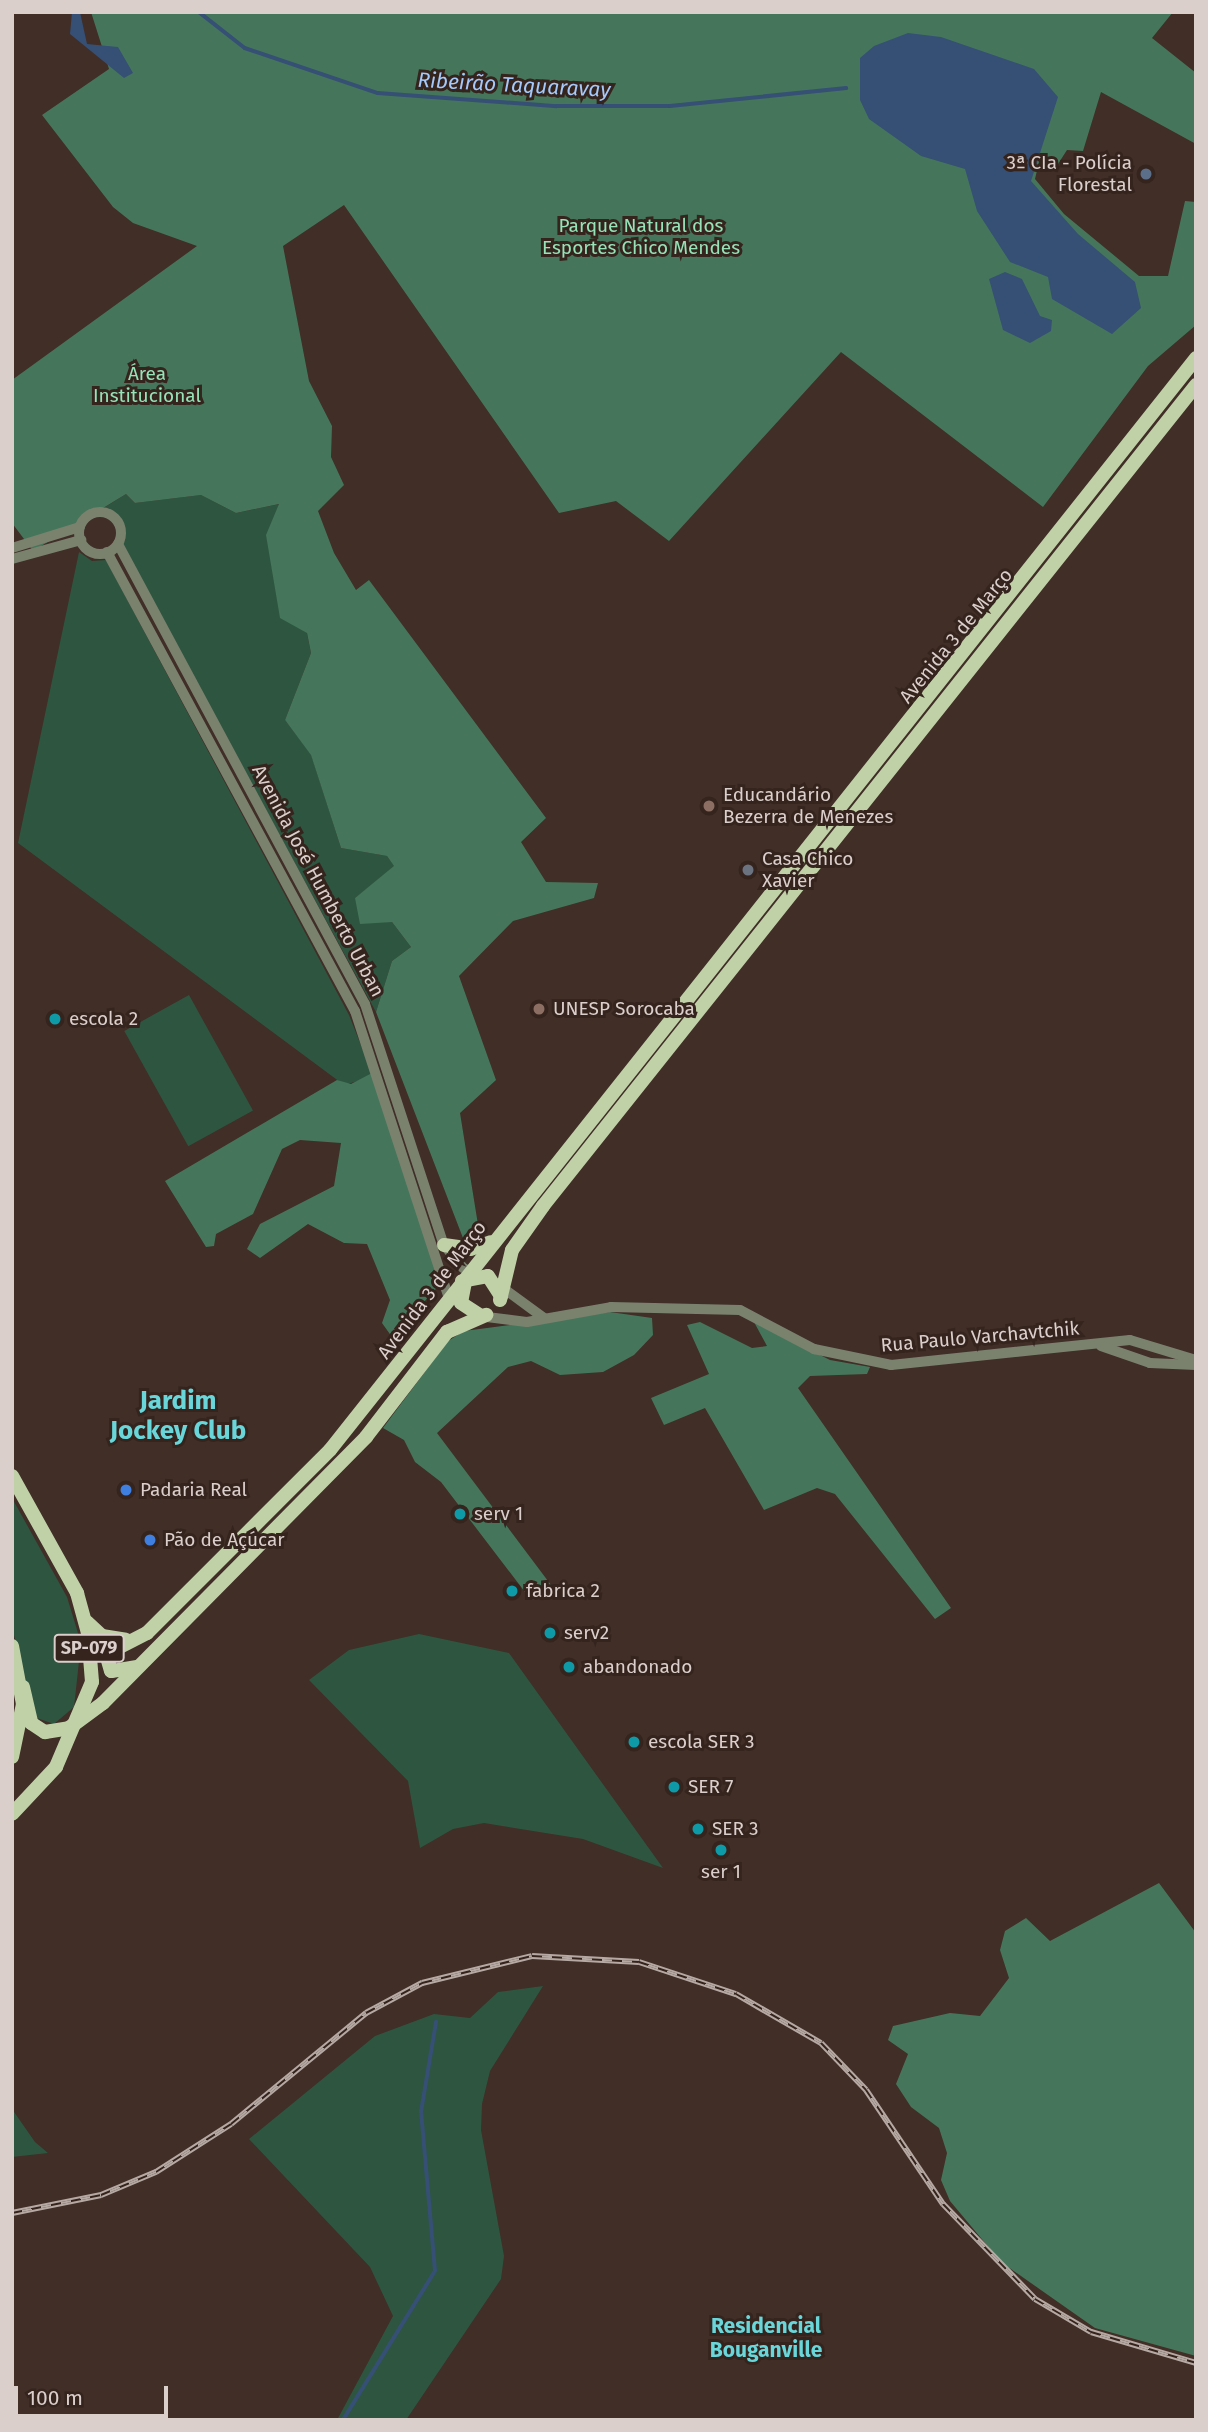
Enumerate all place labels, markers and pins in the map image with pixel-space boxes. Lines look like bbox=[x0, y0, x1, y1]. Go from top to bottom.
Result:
place label: 3ª CIa - Polícia Florestal bbox=[1006, 152, 1132, 196]
marker: 3ª CIa - Polícia Florestal bbox=[1138, 166, 1154, 182]
place label: Educandário Bezerra de Menezes bbox=[723, 784, 893, 828]
marker: Educandário Bezerra de Menezes bbox=[701, 798, 717, 814]
place label: Casa Chico Xavier bbox=[762, 848, 853, 892]
marker: Casa Chico Xavier bbox=[740, 862, 756, 878]
place label: UNESP Sorocaba bbox=[553, 998, 695, 1020]
marker: UNESP Sorocaba bbox=[531, 1001, 547, 1017]
place label: escola 2 bbox=[69, 1008, 138, 1030]
marker: escola 2 bbox=[47, 1011, 63, 1027]
place label: Padaria Real bbox=[140, 1479, 247, 1501]
marker: Padaria Real bbox=[118, 1482, 134, 1498]
place label: serv 1 bbox=[474, 1503, 523, 1525]
marker: serv 1 bbox=[452, 1506, 468, 1522]
place label: Pão de Açúcar bbox=[164, 1529, 285, 1551]
marker: Pão de Açúcar bbox=[142, 1532, 158, 1548]
place label: fabrica 2 bbox=[526, 1580, 600, 1602]
marker: fabrica 2 bbox=[504, 1583, 520, 1599]
place label: serv2 bbox=[564, 1622, 609, 1644]
marker: serv2 bbox=[542, 1625, 558, 1641]
place label: abandonado bbox=[583, 1656, 692, 1678]
marker: abandonado bbox=[561, 1659, 577, 1675]
place label: escola SER 3 bbox=[648, 1731, 754, 1753]
marker: escola SER 3 bbox=[626, 1734, 642, 1750]
place label: SER 7 bbox=[688, 1776, 733, 1798]
marker: SER 7 bbox=[666, 1779, 682, 1795]
place label: SER 3 bbox=[712, 1818, 759, 1840]
marker: SER 3 bbox=[690, 1821, 706, 1837]
marker: ser 1 bbox=[713, 1842, 729, 1858]
place label: ser 1 bbox=[701, 1861, 741, 1883]

